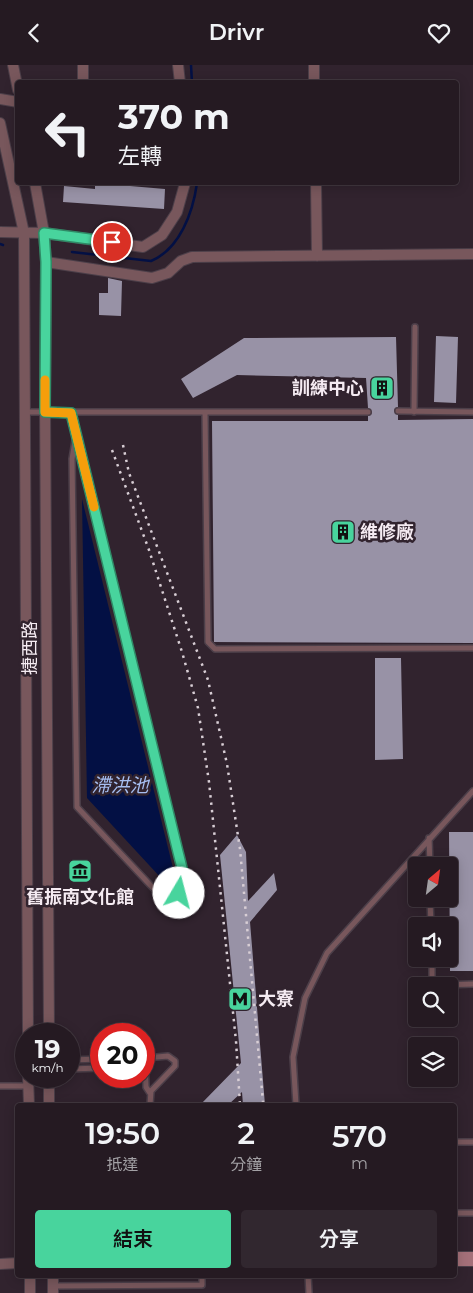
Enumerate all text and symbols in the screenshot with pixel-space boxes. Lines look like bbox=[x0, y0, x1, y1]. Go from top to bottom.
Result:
icon: back bbox=[20, 19, 48, 47]
text: Drivr bbox=[209, 19, 264, 46]
icon: heart bbox=[425, 19, 453, 47]
text: 370 m bbox=[118, 95, 230, 138]
icon: left bbox=[35, 100, 100, 165]
text: 左轉 bbox=[118, 143, 162, 170]
pin bbox=[91, 221, 133, 263]
icon: arrive bbox=[98, 228, 126, 256]
building icon: 訓練中心 bbox=[369, 375, 395, 401]
place label: 訓練中心 bbox=[292, 377, 364, 399]
building icon: 維修廠 bbox=[330, 519, 356, 545]
place label: 維修廠 bbox=[360, 521, 414, 543]
street label: 捷西路 bbox=[19, 621, 41, 675]
water label: 滯洪池 bbox=[91, 774, 150, 797]
north arrow bbox=[408, 857, 458, 907]
map controls bbox=[408, 857, 458, 1087]
museum icon: 舊振南文化館 bbox=[67, 858, 93, 884]
position arrow bbox=[152, 866, 204, 918]
place label: 舊振南文化館 bbox=[26, 886, 134, 908]
button: sound bbox=[408, 917, 458, 967]
button: search bbox=[408, 977, 458, 1027]
metro station icon: 大寮 bbox=[227, 986, 253, 1012]
place label: 大寮 bbox=[258, 988, 294, 1010]
speed limit sign: 20 bbox=[90, 1023, 155, 1088]
text: 19 bbox=[35, 1034, 60, 1064]
button: layers bbox=[408, 1037, 458, 1087]
text: km/h bbox=[31, 1060, 64, 1075]
text: 19:50 bbox=[85, 1115, 160, 1152]
text: 2 bbox=[237, 1115, 255, 1152]
text: 570 bbox=[332, 1118, 387, 1155]
text: m bbox=[351, 1154, 368, 1173]
text: 抵達 bbox=[107, 1155, 139, 1174]
text: 分鐘 bbox=[230, 1155, 262, 1174]
button: 結束 bbox=[35, 1210, 231, 1268]
button: 分享 bbox=[241, 1210, 437, 1268]

